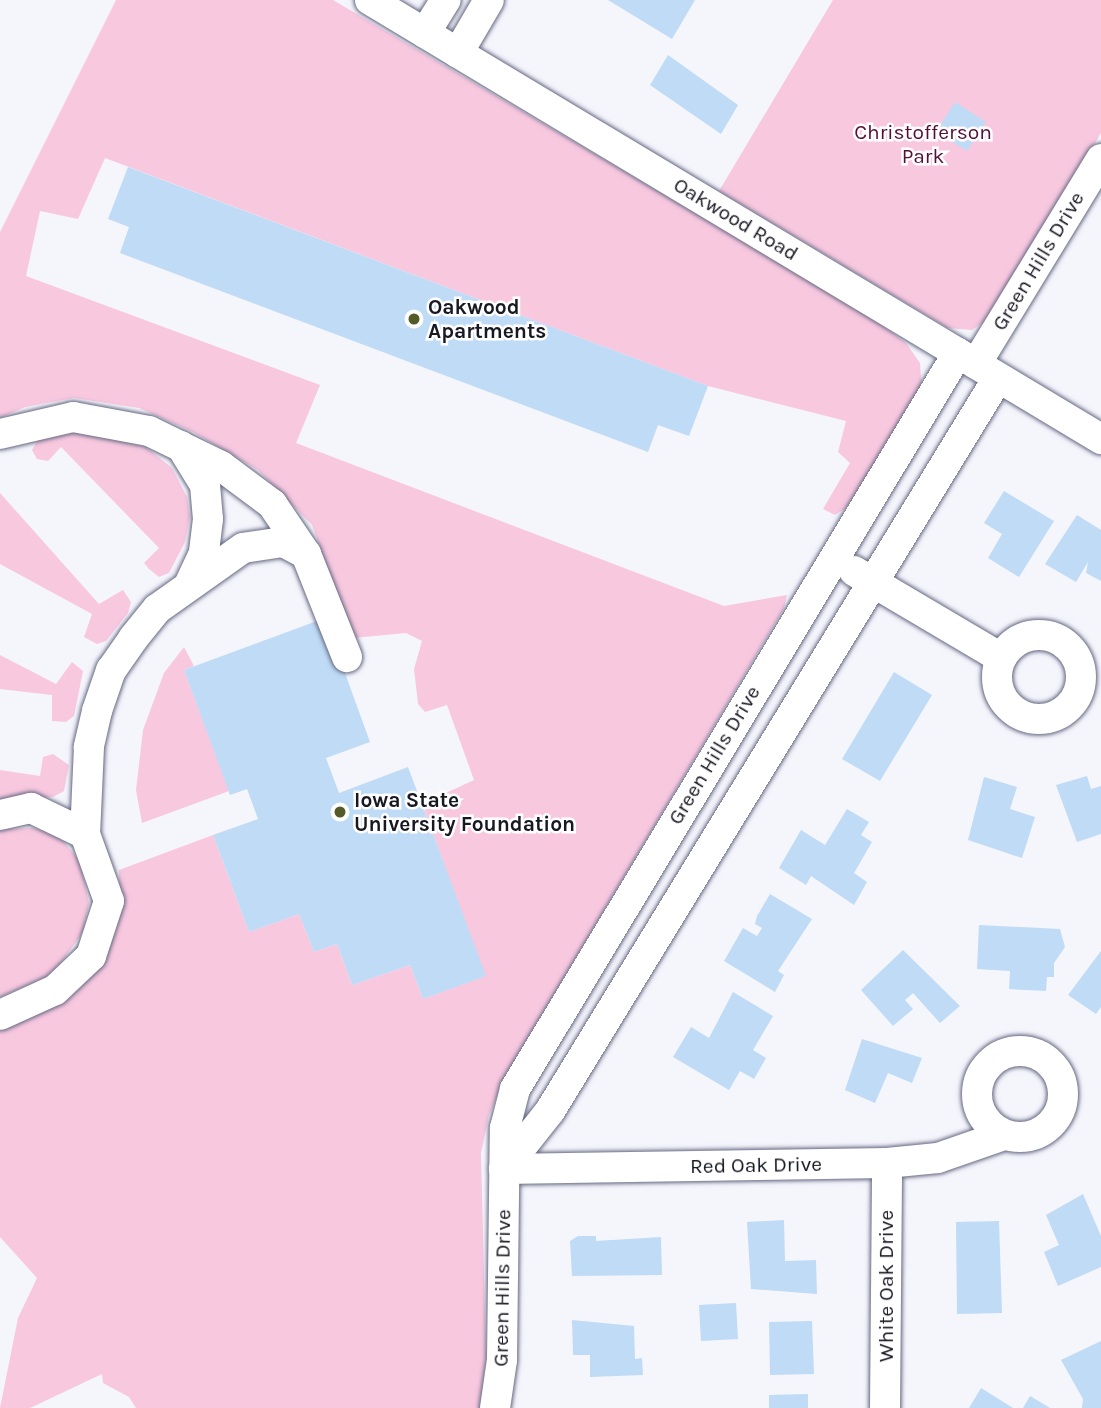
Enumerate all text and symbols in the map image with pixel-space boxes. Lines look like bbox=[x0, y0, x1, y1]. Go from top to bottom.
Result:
park label: Christofferson Park bbox=[854, 119, 992, 169]
street label: Oakwood Road bbox=[669, 172, 803, 266]
street label: Green Hills Drive bbox=[987, 187, 1089, 335]
place label: Oakwood Apartments bbox=[428, 294, 546, 344]
marker: Oakwood Apartments bbox=[406, 311, 422, 327]
street label: Green Hills Drive bbox=[663, 681, 765, 829]
place label: Iowa State University Foundation bbox=[354, 787, 575, 837]
marker: Iowa State University Foundation bbox=[332, 804, 348, 820]
street label: Red Oak Drive bbox=[690, 1151, 822, 1179]
street label: Green Hills Drive bbox=[488, 1209, 516, 1367]
street label: White Oak Drive bbox=[873, 1210, 899, 1362]

